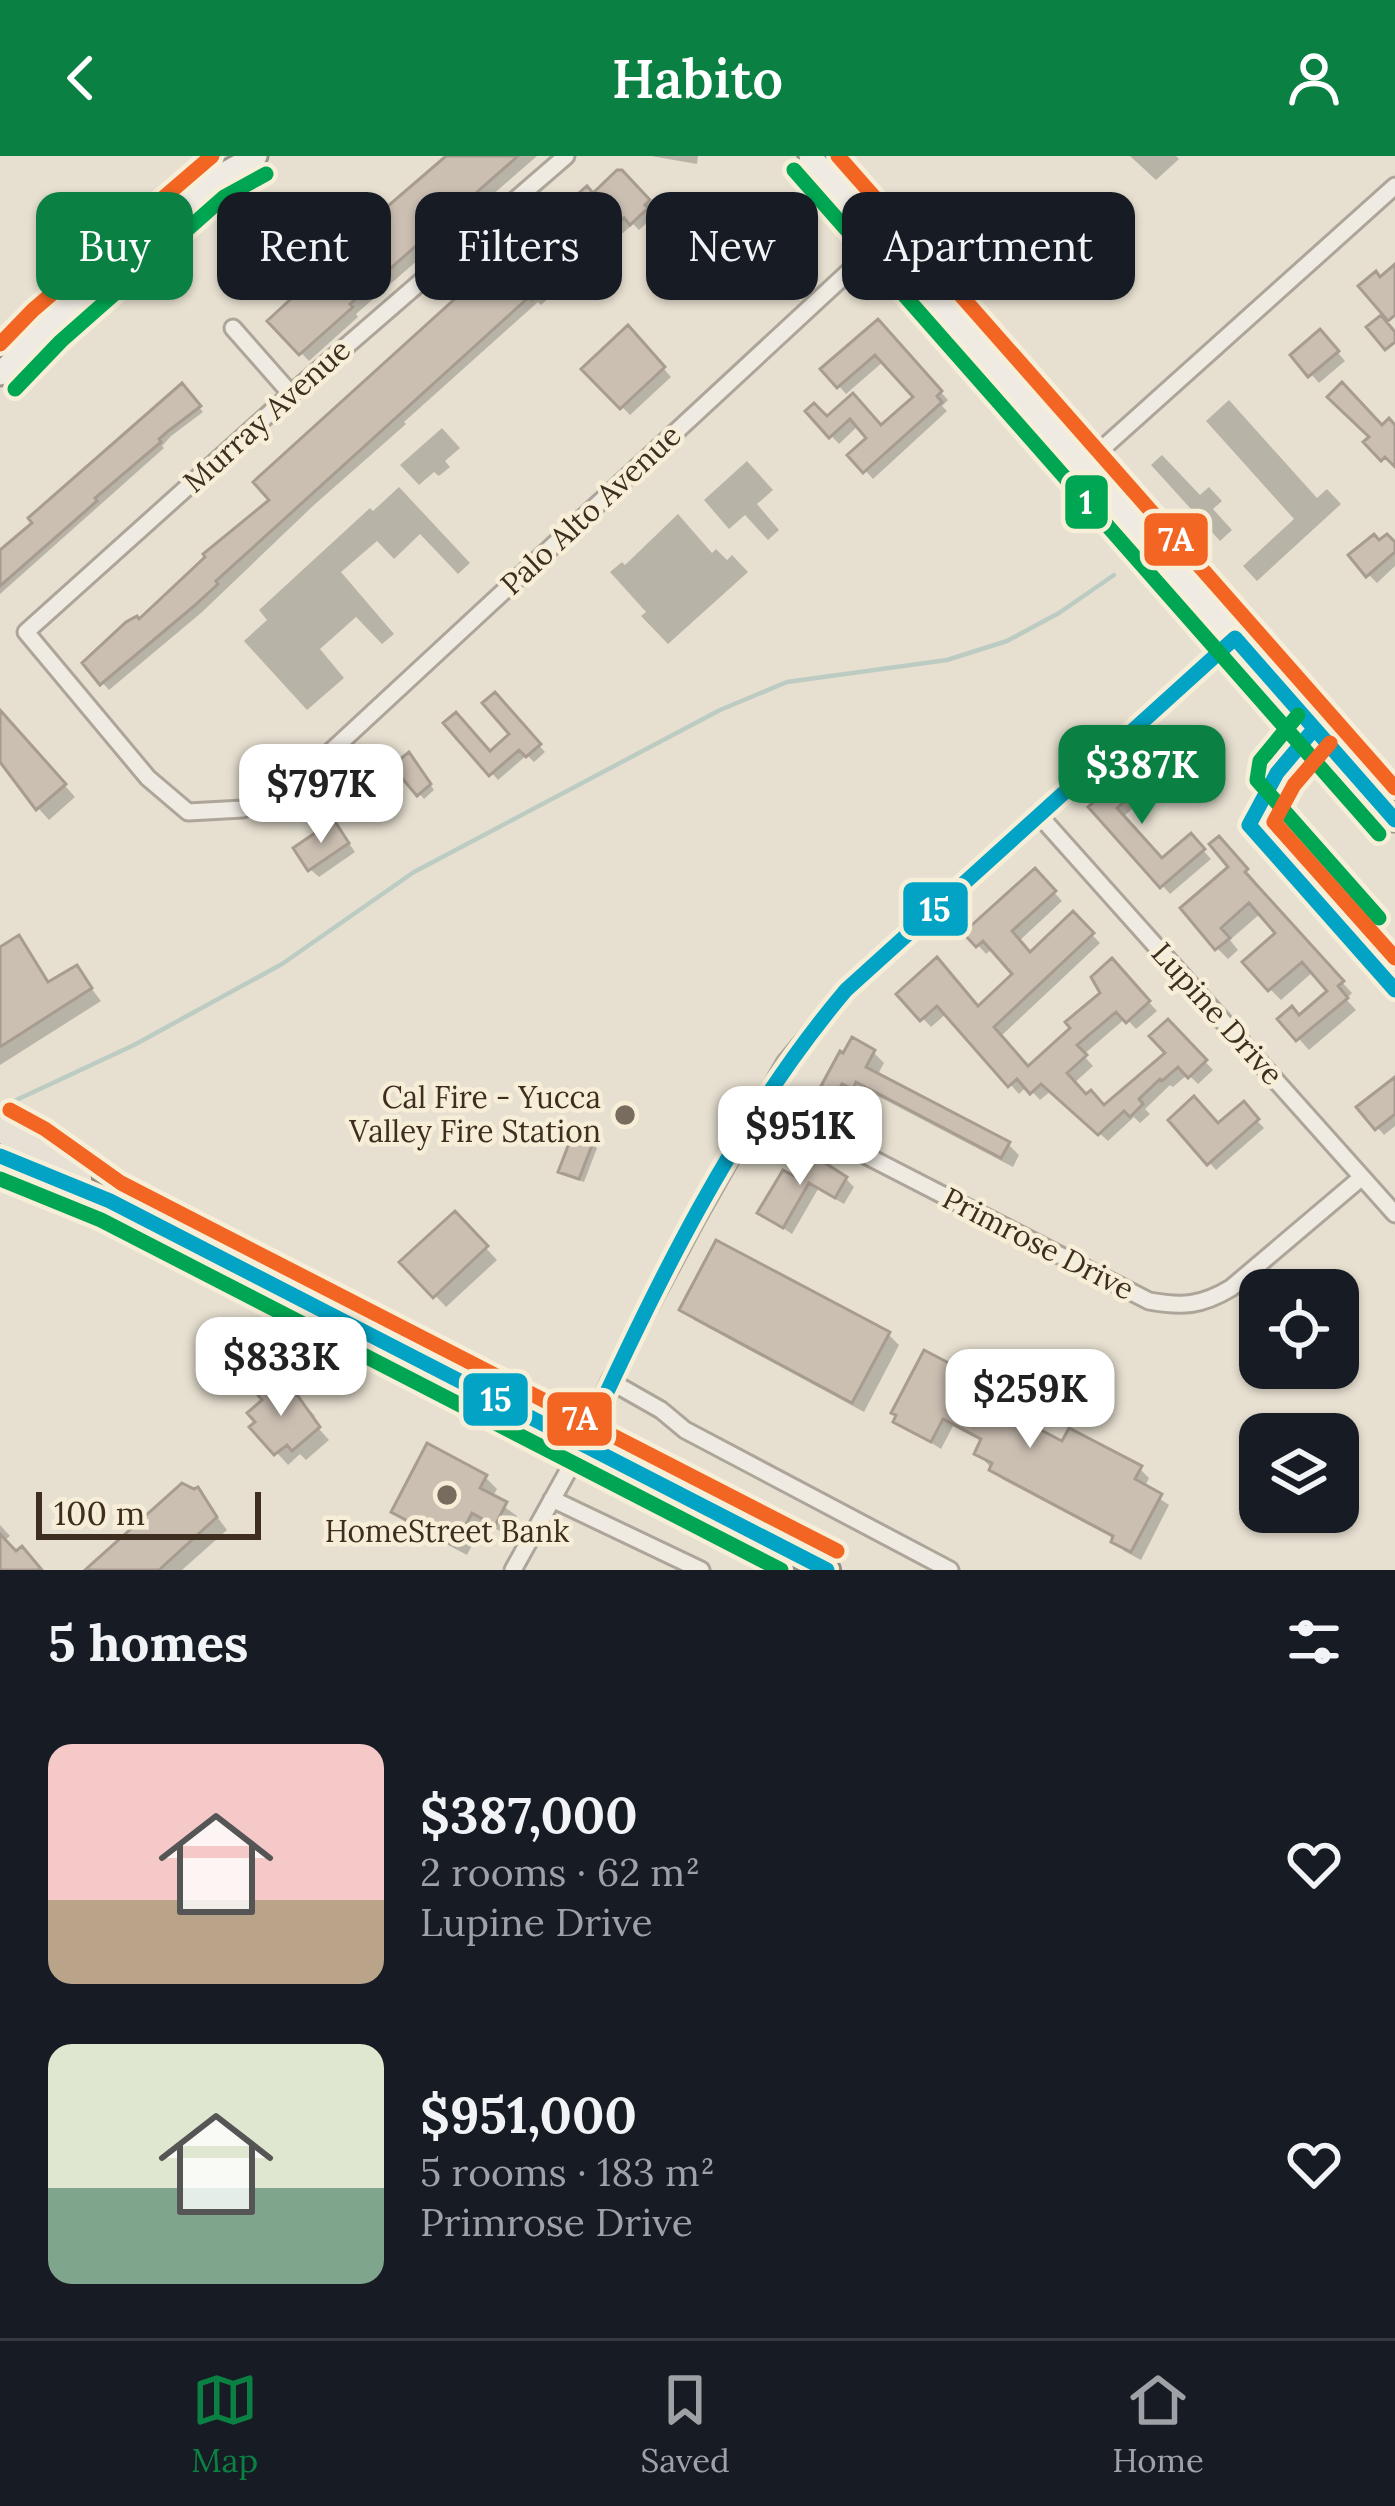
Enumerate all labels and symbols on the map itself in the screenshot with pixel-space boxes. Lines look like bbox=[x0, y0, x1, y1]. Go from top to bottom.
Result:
street label: Murray Avenue bbox=[175, 330, 358, 501]
street label: Palo Alto Avenue bbox=[492, 416, 688, 603]
line badge: 1 bbox=[1063, 473, 1110, 531]
text: 1 bbox=[1079, 481, 1093, 523]
line badge: 7A bbox=[1142, 511, 1210, 568]
text: 7A bbox=[1158, 518, 1194, 560]
pin: $387K bbox=[1058, 725, 1226, 827]
pin: $797K bbox=[237, 744, 405, 846]
line badge: 15 bbox=[901, 880, 970, 938]
text: 15 bbox=[919, 888, 951, 930]
street label: Lupine Drive bbox=[1144, 934, 1292, 1093]
place label: Cal Fire - Yucca Valley Fire Station bbox=[348, 1078, 601, 1151]
pin: $951K bbox=[716, 1086, 884, 1188]
marker: Cal Fire - Yucca Valley Fire Station bbox=[612, 1102, 638, 1128]
street label: Primrose Drive bbox=[936, 1179, 1141, 1308]
pin: $833K bbox=[197, 1317, 365, 1419]
pin: $259K bbox=[946, 1349, 1114, 1451]
line badge: 15 bbox=[461, 1371, 530, 1428]
text: 15 bbox=[480, 1378, 512, 1420]
line badge: 7A bbox=[545, 1390, 614, 1448]
text: 7A bbox=[562, 1397, 598, 1439]
marker: HomeStreet Bank bbox=[434, 1482, 460, 1508]
scale bar bbox=[36, 1486, 261, 1539]
place label: HomeStreet Bank bbox=[325, 1512, 569, 1550]

